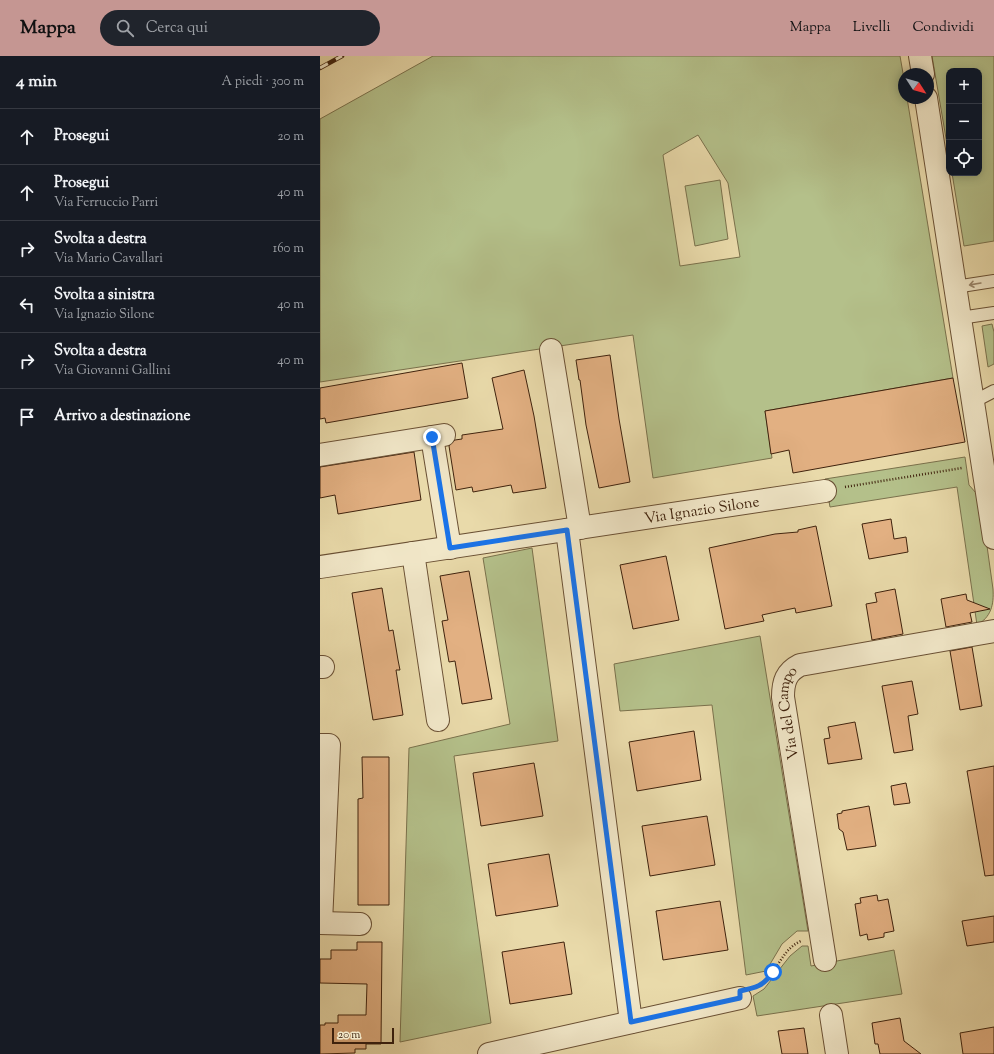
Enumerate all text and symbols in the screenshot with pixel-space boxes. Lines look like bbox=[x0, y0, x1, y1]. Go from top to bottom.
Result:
search box bbox=[100, 10, 380, 46]
text: Mappa bbox=[20, 15, 76, 42]
icon: search bbox=[114, 17, 136, 39]
text: Cerca qui bbox=[146, 18, 208, 39]
text: Mappa bbox=[790, 18, 831, 38]
text: Livelli bbox=[853, 18, 890, 38]
text: Condividi bbox=[912, 18, 974, 38]
north arrow bbox=[898, 68, 934, 104]
map controls bbox=[946, 68, 982, 176]
button: + bbox=[946, 68, 982, 104]
text: 4 min bbox=[16, 70, 57, 94]
text: A piedi · 300 m bbox=[222, 73, 304, 91]
button: − bbox=[946, 104, 982, 140]
icon: ahead bbox=[16, 126, 38, 148]
text: Prosegui bbox=[54, 126, 109, 147]
text: 20 m bbox=[278, 128, 304, 146]
button: locate bbox=[946, 140, 982, 176]
text: Prosegui bbox=[54, 173, 109, 194]
icon: ahead bbox=[16, 182, 38, 204]
text: 40 m bbox=[277, 184, 304, 202]
text: Via Ferruccio Parri bbox=[54, 194, 158, 212]
text: Svolta a destra bbox=[54, 229, 147, 250]
icon: right bbox=[16, 238, 38, 260]
text: 160 m bbox=[273, 240, 304, 258]
text: Via Mario Cavallari bbox=[54, 250, 163, 268]
one-way arrow bbox=[969, 280, 982, 288]
text: Svolta a sinistra bbox=[54, 285, 155, 306]
icon: left bbox=[16, 294, 38, 316]
text: 40 m bbox=[277, 296, 304, 314]
text: Via Ignazio Silone bbox=[54, 306, 155, 324]
text: Svolta a destra bbox=[54, 341, 147, 362]
icon: right bbox=[16, 350, 38, 372]
text: 40 m bbox=[277, 352, 304, 370]
text: Via Giovanni Gallini bbox=[54, 362, 171, 380]
icon: arrive bbox=[16, 406, 38, 428]
text: Arrivo a destinazione bbox=[54, 406, 190, 427]
route end bbox=[423, 428, 441, 446]
street label: Via Ignazio Silone bbox=[643, 492, 761, 530]
street label: Via del Campo bbox=[774, 661, 805, 761]
route start bbox=[764, 963, 782, 981]
scale bar bbox=[332, 1026, 394, 1045]
text: 20 m bbox=[338, 1027, 360, 1043]

